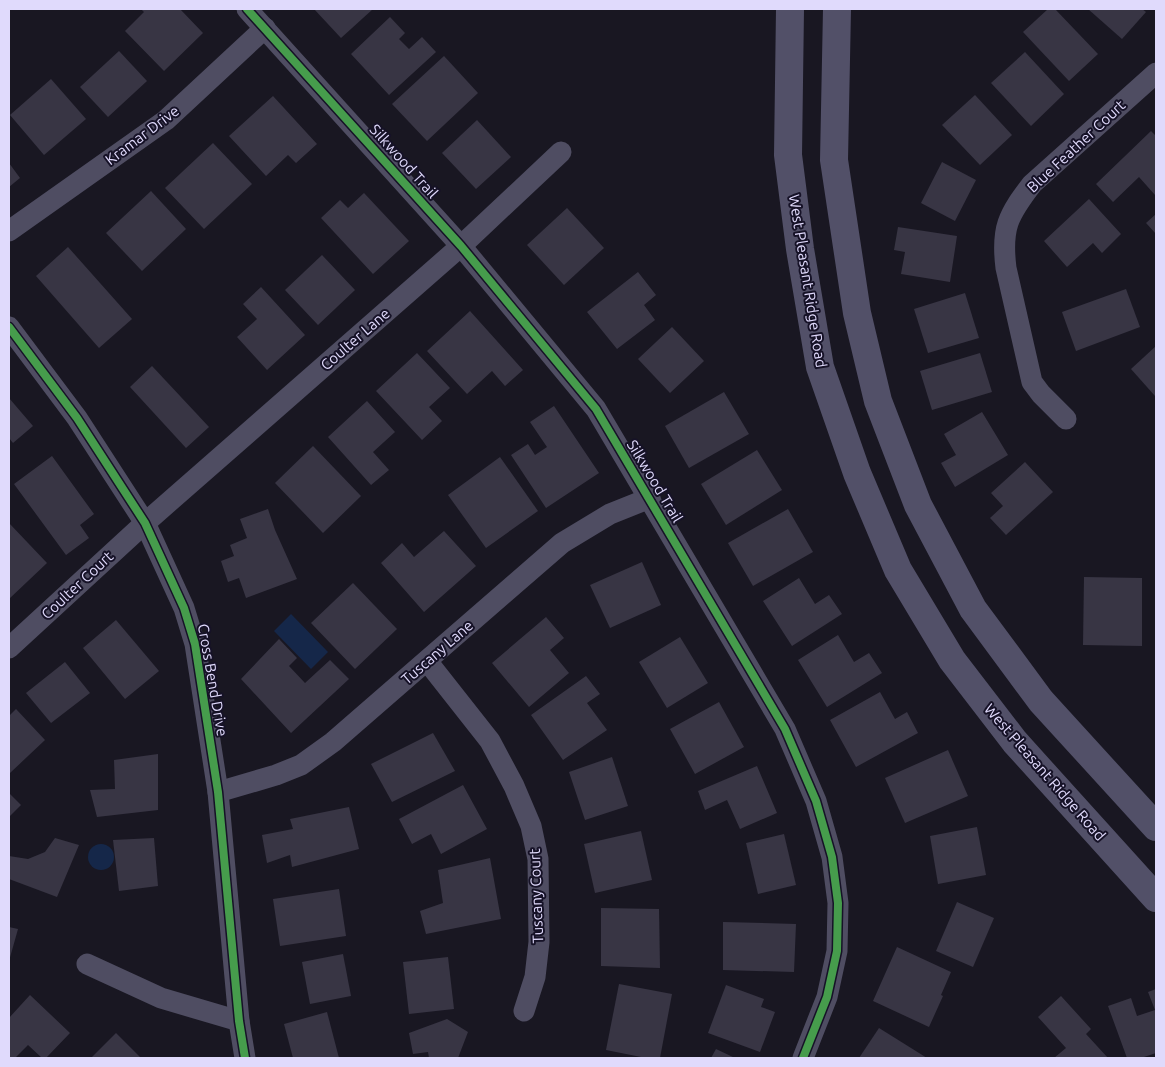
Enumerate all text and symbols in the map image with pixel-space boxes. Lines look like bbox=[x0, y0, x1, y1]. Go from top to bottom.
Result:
street label: Blue Feather Court bbox=[1024, 96, 1129, 196]
street label: Kramar Drive bbox=[102, 102, 182, 168]
street label: Silkwood Trail bbox=[366, 121, 442, 201]
street label: West Pleasant Ridge Road bbox=[786, 193, 830, 369]
street label: Coulter Lane bbox=[317, 304, 393, 374]
street label: Silkwood Trail bbox=[624, 437, 686, 525]
street label: Coulter Court bbox=[38, 547, 116, 623]
street label: Tuscany Lane bbox=[398, 616, 476, 688]
street label: Cross Bend Drive bbox=[195, 622, 231, 738]
street label: West Pleasant Ridge Road bbox=[981, 700, 1109, 844]
street label: Tuscany Court bbox=[526, 848, 546, 944]

